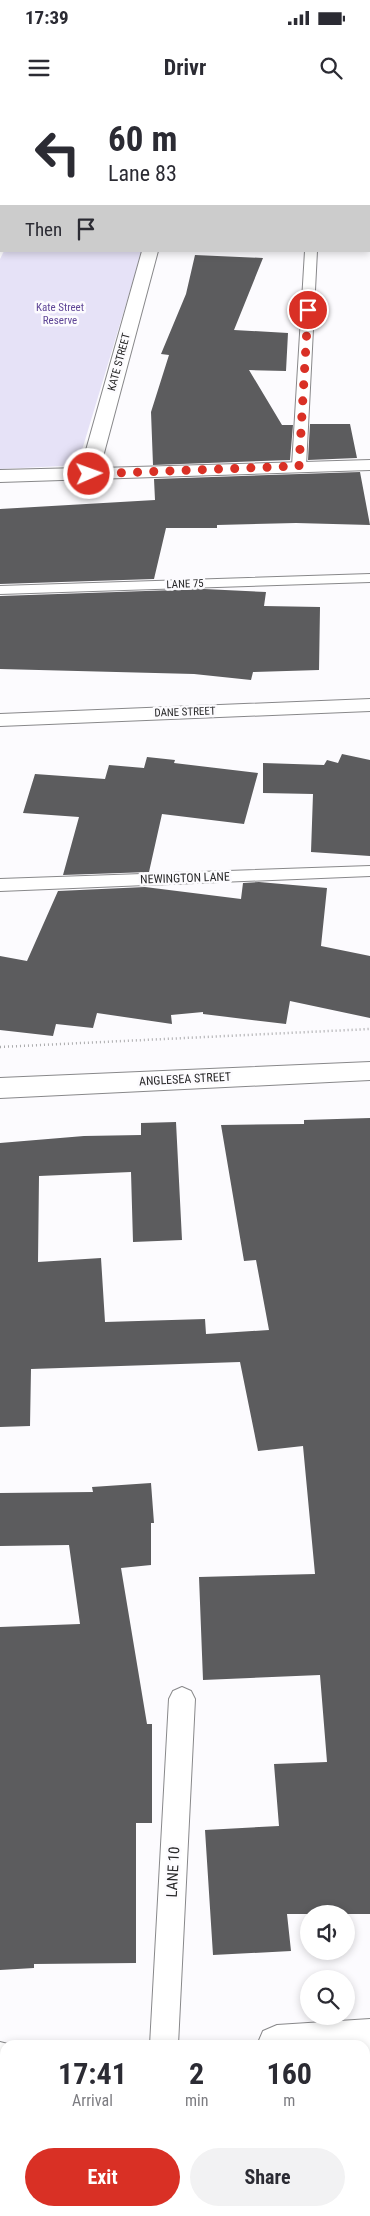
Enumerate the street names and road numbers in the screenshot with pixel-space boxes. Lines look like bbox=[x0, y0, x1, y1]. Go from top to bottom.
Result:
street label: KATE STREET bbox=[105, 331, 133, 392]
street label: LANE 75 bbox=[166, 577, 204, 591]
street label: DANE STREET bbox=[154, 704, 216, 720]
street label: NEWINGTON LANE bbox=[140, 869, 230, 887]
street label: ANGLESEA STREET bbox=[139, 1070, 231, 1088]
street label: LANE 10 bbox=[163, 1846, 183, 1898]

